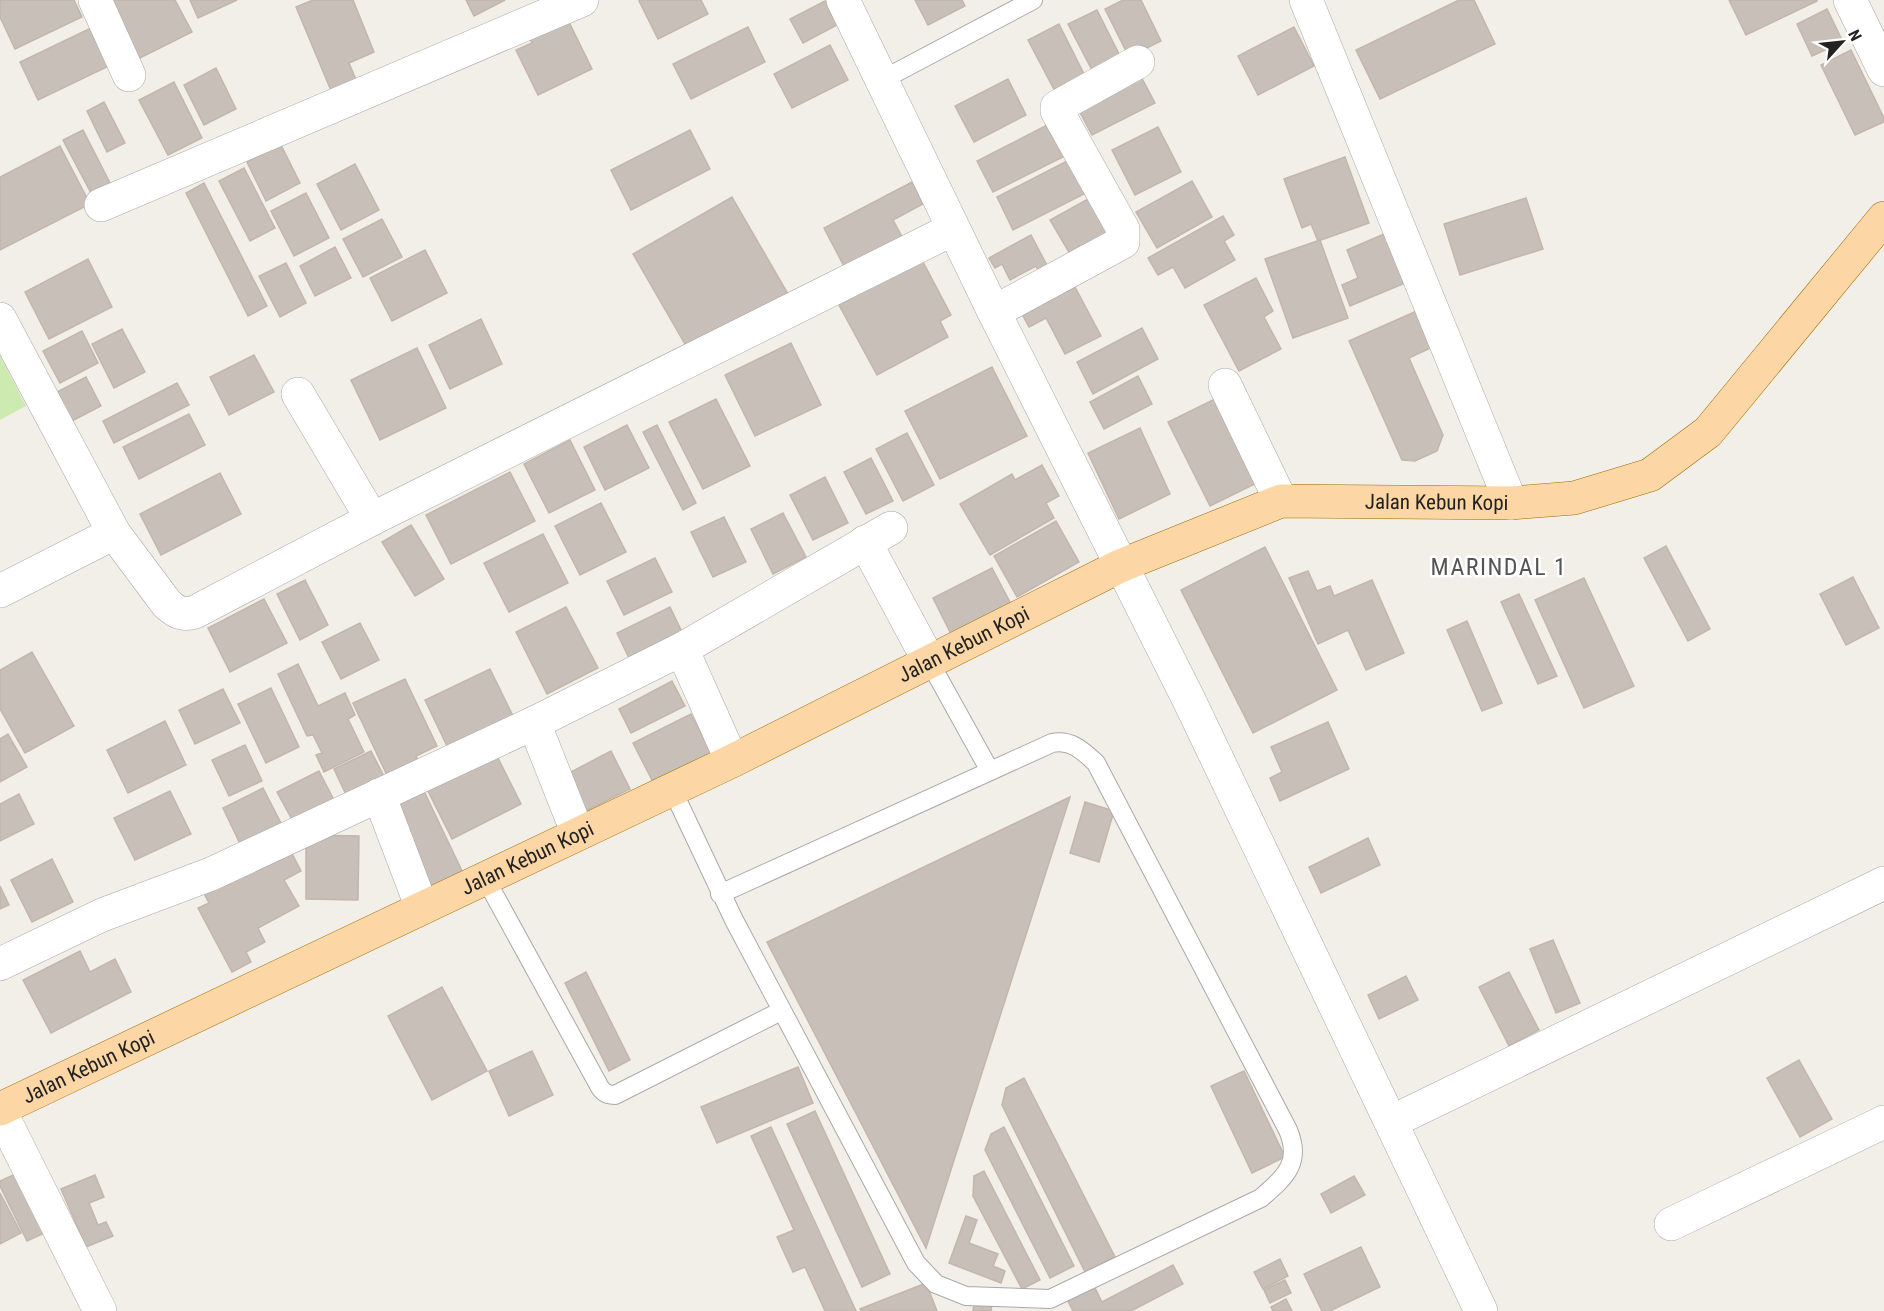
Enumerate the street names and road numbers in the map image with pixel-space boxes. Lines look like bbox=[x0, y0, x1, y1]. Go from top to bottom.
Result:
street label: Jalan Kebun Kopi bbox=[1365, 490, 1509, 515]
street label: Jalan Kebun Kopi bbox=[894, 602, 1033, 687]
street label: Jalan Kebun Kopi bbox=[457, 817, 597, 900]
street label: Jalan Kebun Kopi bbox=[19, 1025, 158, 1109]

